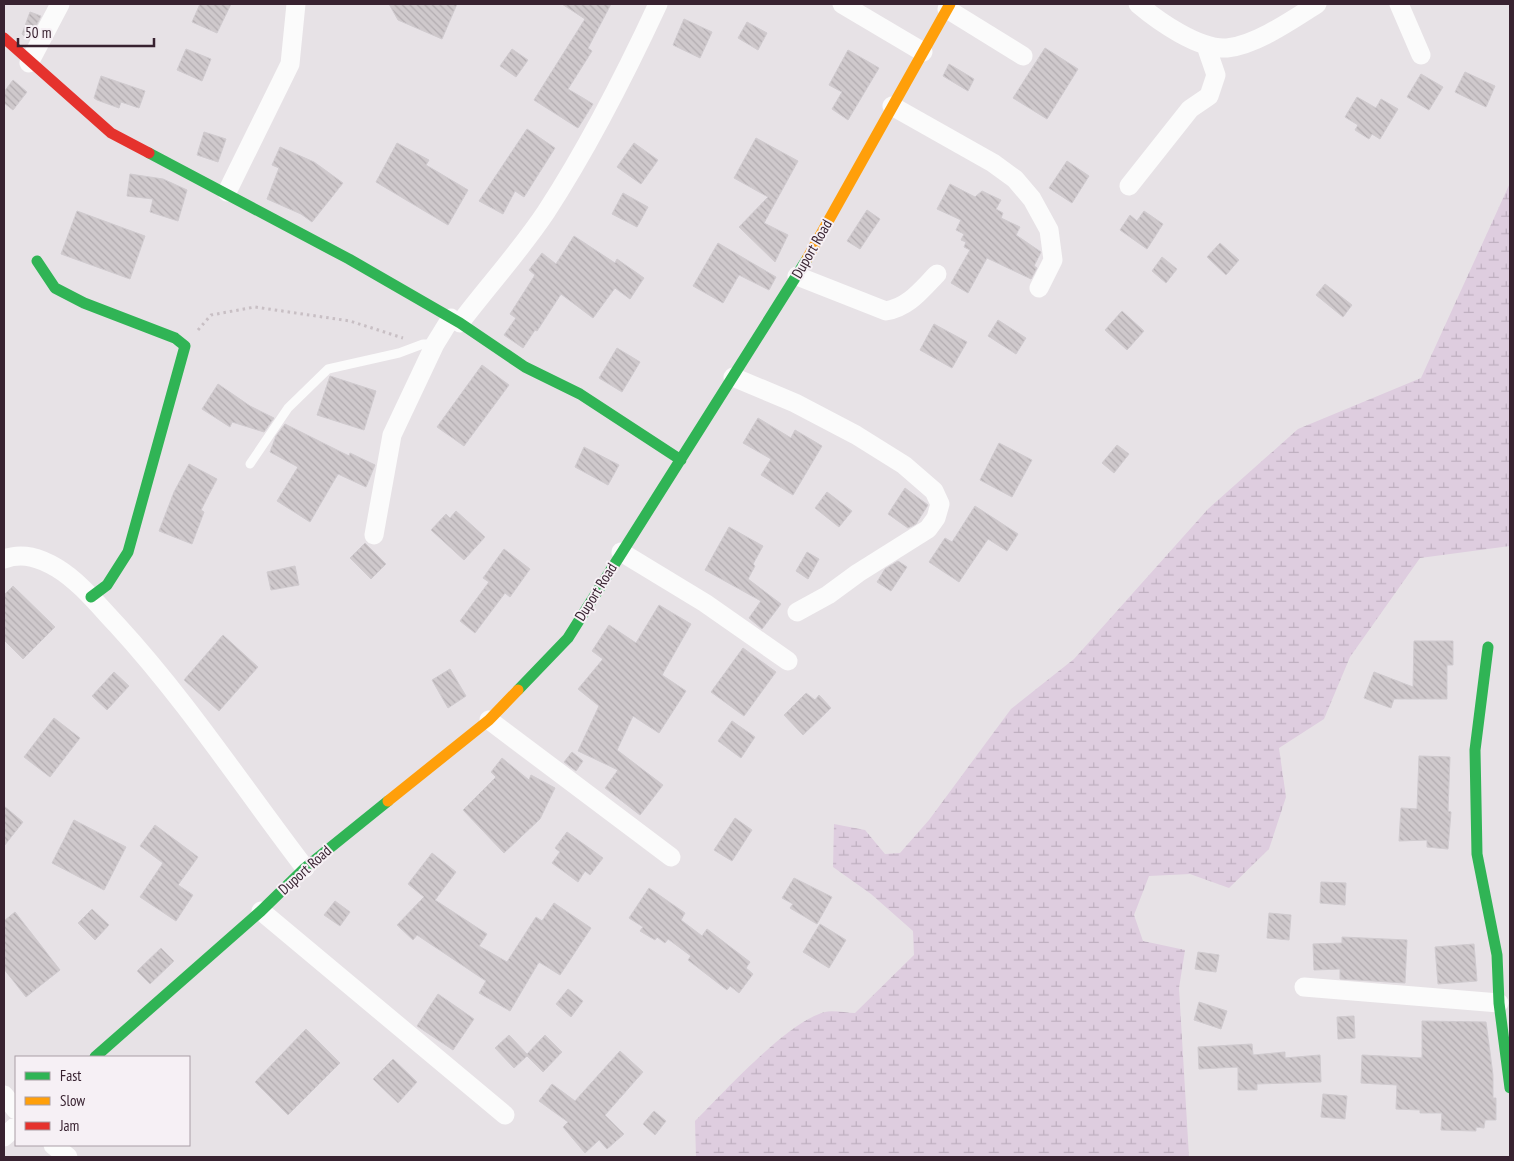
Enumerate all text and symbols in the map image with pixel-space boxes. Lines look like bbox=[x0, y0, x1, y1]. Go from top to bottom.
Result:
scale bar bbox=[18, 15, 154, 47]
text: 50 m bbox=[25, 23, 51, 42]
street label: Duport Road bbox=[787, 216, 836, 282]
street label: Duport Road bbox=[570, 559, 621, 624]
street label: Duport Road bbox=[274, 841, 335, 898]
legend bbox=[15, 1056, 190, 1146]
text: Fast bbox=[60, 1066, 81, 1085]
text: Slow bbox=[60, 1091, 85, 1110]
text: Jam bbox=[59, 1116, 79, 1135]

